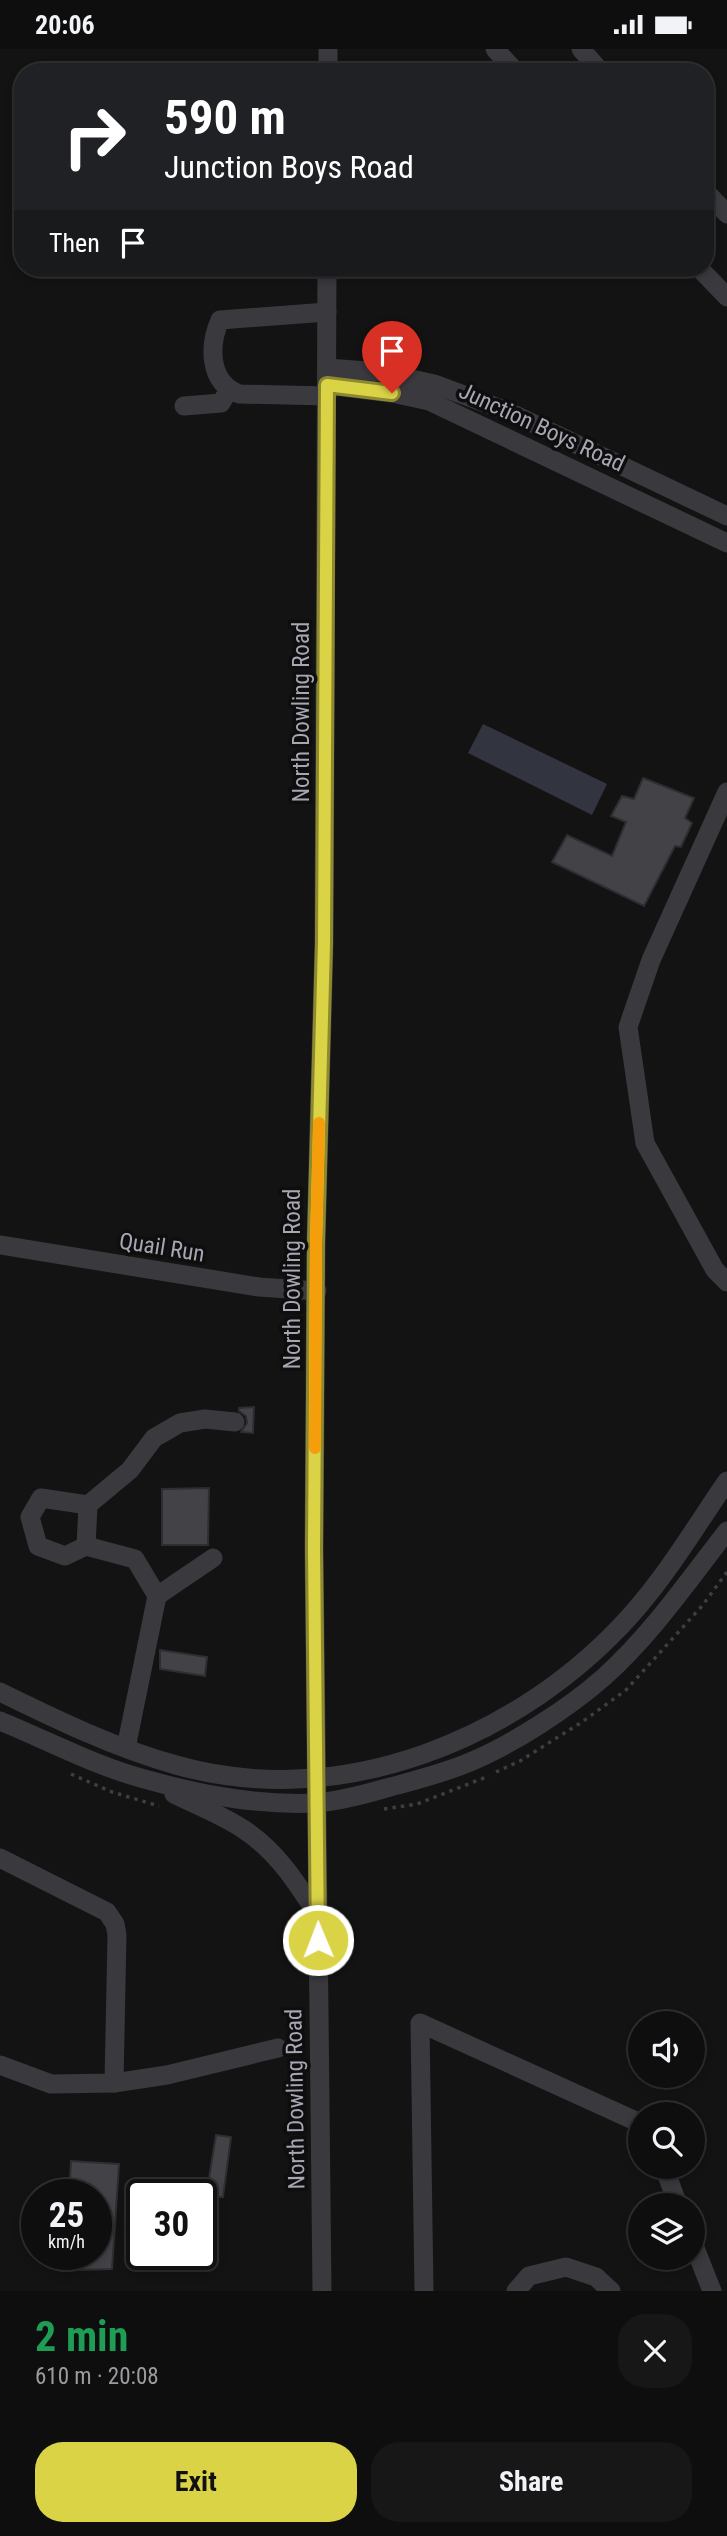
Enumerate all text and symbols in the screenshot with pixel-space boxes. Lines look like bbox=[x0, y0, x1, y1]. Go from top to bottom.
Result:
text: 20:06 bbox=[35, 10, 95, 40]
text: 590 m bbox=[164, 89, 286, 146]
icon: right bbox=[49, 91, 140, 182]
text: Junction Boys Road bbox=[164, 148, 414, 186]
icon: arrive bbox=[114, 224, 152, 262]
text: Then bbox=[49, 228, 100, 258]
pin bbox=[362, 321, 422, 393]
icon: arrive bbox=[373, 332, 411, 370]
street label: Junction Boys Road bbox=[455, 377, 629, 478]
street label: North Dowling Road bbox=[288, 622, 315, 802]
street label: North Dowling Road bbox=[279, 1189, 306, 1369]
street label: Quail Run bbox=[117, 1227, 207, 1268]
position arrow bbox=[281, 1903, 355, 1977]
street label: North Dowling Road bbox=[280, 2008, 311, 2190]
map controls bbox=[628, 2011, 705, 2270]
button: sound bbox=[628, 2011, 705, 2088]
button: search bbox=[628, 2102, 705, 2179]
speed limit sign: 30 bbox=[126, 2179, 217, 2270]
button: layers bbox=[628, 2193, 705, 2270]
text: 25 bbox=[49, 2195, 84, 2236]
text: km/h bbox=[48, 2231, 85, 2252]
text: 2 min bbox=[35, 2312, 128, 2361]
button: close bbox=[618, 2314, 692, 2388]
text: 610 m · 20:08 bbox=[35, 2363, 159, 2390]
button: Exit bbox=[35, 2442, 357, 2522]
button: Share bbox=[371, 2442, 692, 2522]

